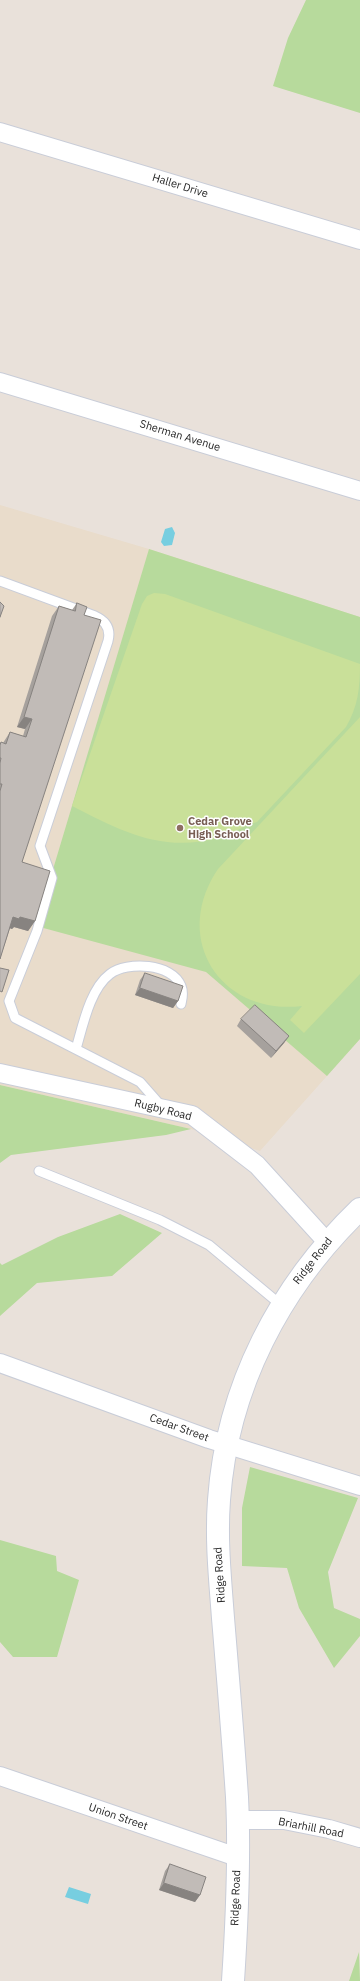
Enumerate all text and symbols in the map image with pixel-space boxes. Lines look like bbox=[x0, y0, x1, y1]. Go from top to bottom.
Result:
street label: Haller Drive bbox=[150, 171, 210, 201]
street label: Sherman Avenue bbox=[138, 417, 222, 455]
place label: Cedar Grove High School bbox=[188, 815, 252, 841]
marker: Cedar Grove High School bbox=[175, 823, 185, 833]
street label: Rugby Road bbox=[133, 1096, 193, 1124]
street label: Ridge Road bbox=[291, 1235, 335, 1287]
street label: Cedar Street bbox=[148, 1411, 210, 1445]
street label: Ridge Road bbox=[211, 1547, 229, 1603]
street label: Union Street bbox=[87, 1801, 149, 1833]
street label: Briarhill Road bbox=[277, 1815, 345, 1841]
street label: Ridge Road bbox=[228, 1870, 244, 1926]

